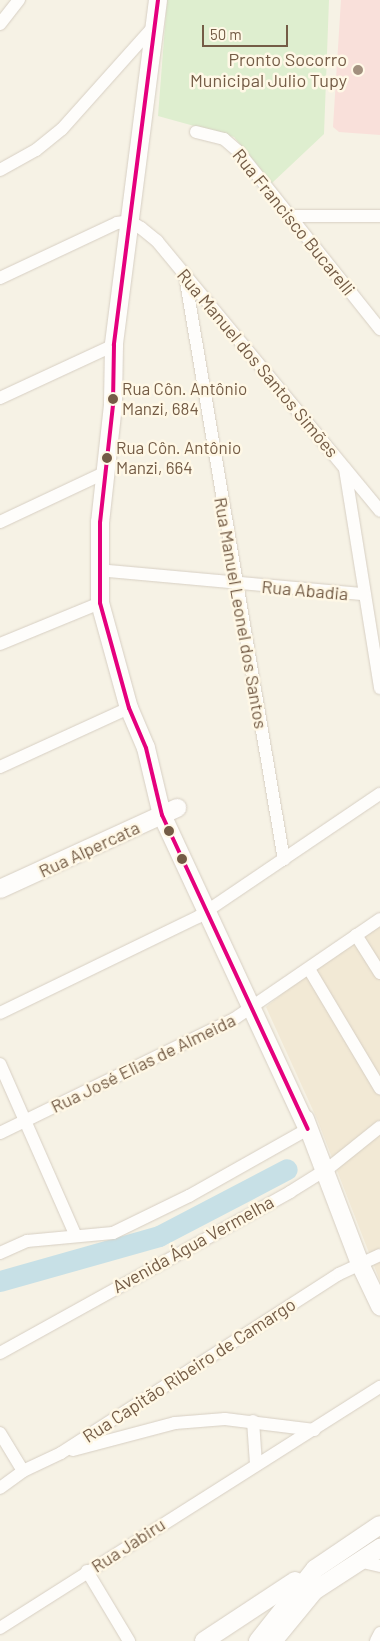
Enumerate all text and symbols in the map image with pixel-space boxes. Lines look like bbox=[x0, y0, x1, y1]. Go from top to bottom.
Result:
scale bar bbox=[205, 15, 291, 47]
text: 50 m bbox=[210, 25, 242, 43]
place label: Pronto Socorro Municipal Julio Tupy bbox=[190, 49, 347, 92]
marker: Pronto Socorro Municipal Julio Tupy bbox=[351, 63, 365, 77]
street label: Rua Francisco Bucarelli bbox=[228, 144, 360, 300]
street label: Rua Manuel dos Santos Simões bbox=[173, 264, 343, 462]
place label: Rua Côn. Antônio Manzi, 684 bbox=[122, 379, 247, 419]
marker: Rua Côn. Antônio Manzi, 684 bbox=[108, 394, 118, 404]
place label: Rua Côn. Antônio Manzi, 664 bbox=[116, 438, 241, 478]
marker: Rua Côn. Antônio Manzi, 664 bbox=[102, 453, 112, 463]
street label: Rua Manuel Leonel dos Santos bbox=[210, 496, 272, 730]
street label: Rua Abadia bbox=[261, 575, 349, 605]
street label: Rua Alpercata bbox=[35, 816, 143, 882]
unlabelled marker bbox=[164, 826, 174, 836]
unlabelled marker bbox=[177, 854, 187, 864]
street label: Rua José Elias de Almeida bbox=[47, 1009, 239, 1117]
street label: Avenida Água Vermelha bbox=[109, 1191, 277, 1297]
street label: Rua Capitão Ribeiro de Camargo bbox=[79, 1293, 299, 1447]
street label: Rua Jabiru bbox=[87, 1513, 169, 1577]

